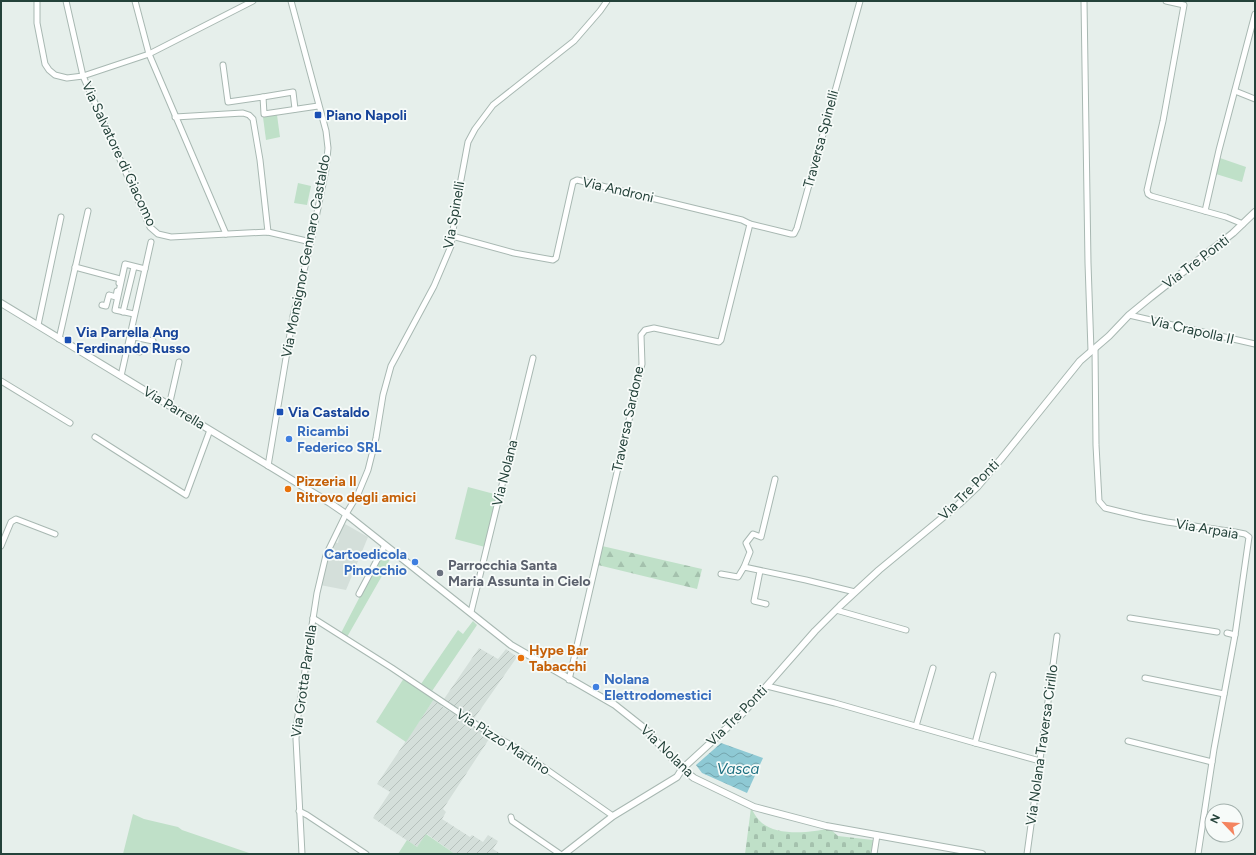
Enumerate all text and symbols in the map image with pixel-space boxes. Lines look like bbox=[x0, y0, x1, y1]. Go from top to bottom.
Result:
street label: Via Salvatore di Giacomo bbox=[78, 79, 160, 229]
street label: Traversa Spinelli bbox=[800, 88, 842, 190]
place label: Piano Napoli bbox=[326, 107, 407, 124]
marker: Piano Napoli bbox=[313, 110, 323, 120]
street label: Via Monsignor Gennaro Castaldo bbox=[278, 153, 334, 359]
street label: Via Androni bbox=[581, 174, 655, 206]
street label: Via Spinelli bbox=[440, 180, 468, 250]
street label: Via Tre Ponti bbox=[1159, 231, 1233, 293]
street label: Via Crapolla II bbox=[1148, 312, 1236, 348]
place label: Via Parrella Ang Ferdinando Russo bbox=[76, 324, 190, 357]
marker: Via Parrella Ang Ferdinando Russo bbox=[63, 335, 73, 345]
street label: Traversa Sardone bbox=[608, 364, 648, 473]
street label: Via Parrella bbox=[140, 383, 208, 433]
place label: Via Castaldo bbox=[288, 404, 370, 421]
marker: Via Castaldo bbox=[275, 407, 285, 417]
place label: Ricambi Federico SRL bbox=[297, 423, 382, 456]
marker: Ricambi Federico SRL bbox=[284, 434, 294, 444]
street label: Via Nolana bbox=[489, 438, 521, 508]
street label: Via Tre Ponti bbox=[935, 456, 1003, 524]
place label: Pizzeria Il Ritrovo degli amici bbox=[296, 473, 416, 506]
marker: Pizzeria Il Ritrovo degli amici bbox=[283, 484, 293, 494]
street label: Via Arpaia bbox=[1174, 515, 1240, 543]
place label: Cartoedicola Pinocchio bbox=[324, 546, 407, 579]
marker: Cartoedicola Pinocchio bbox=[410, 557, 420, 567]
place label: Parrocchia Santa Maria Assunta in Cielo bbox=[448, 557, 591, 590]
marker: Parrocchia Santa Maria Assunta in Cielo bbox=[435, 568, 445, 578]
street label: Via Grotta Parrella bbox=[288, 624, 320, 738]
place label: Hype Bar Tabacchi bbox=[529, 642, 589, 675]
marker: Hype Bar Tabacchi bbox=[516, 653, 526, 663]
street label: Via Nolana Traversa Cirillo bbox=[1022, 664, 1062, 826]
place label: Nolana Elettrodomestici bbox=[604, 671, 712, 704]
marker: Nolana Elettrodomestici bbox=[591, 682, 601, 692]
street label: Via Tre Ponti bbox=[703, 682, 771, 750]
street label: Via Pizzo Martino bbox=[453, 705, 553, 779]
street label: Via Nolana bbox=[637, 721, 697, 781]
water label: Vasca bbox=[717, 760, 759, 778]
north arrow bbox=[1204, 803, 1244, 843]
text: N bbox=[1208, 812, 1223, 826]

